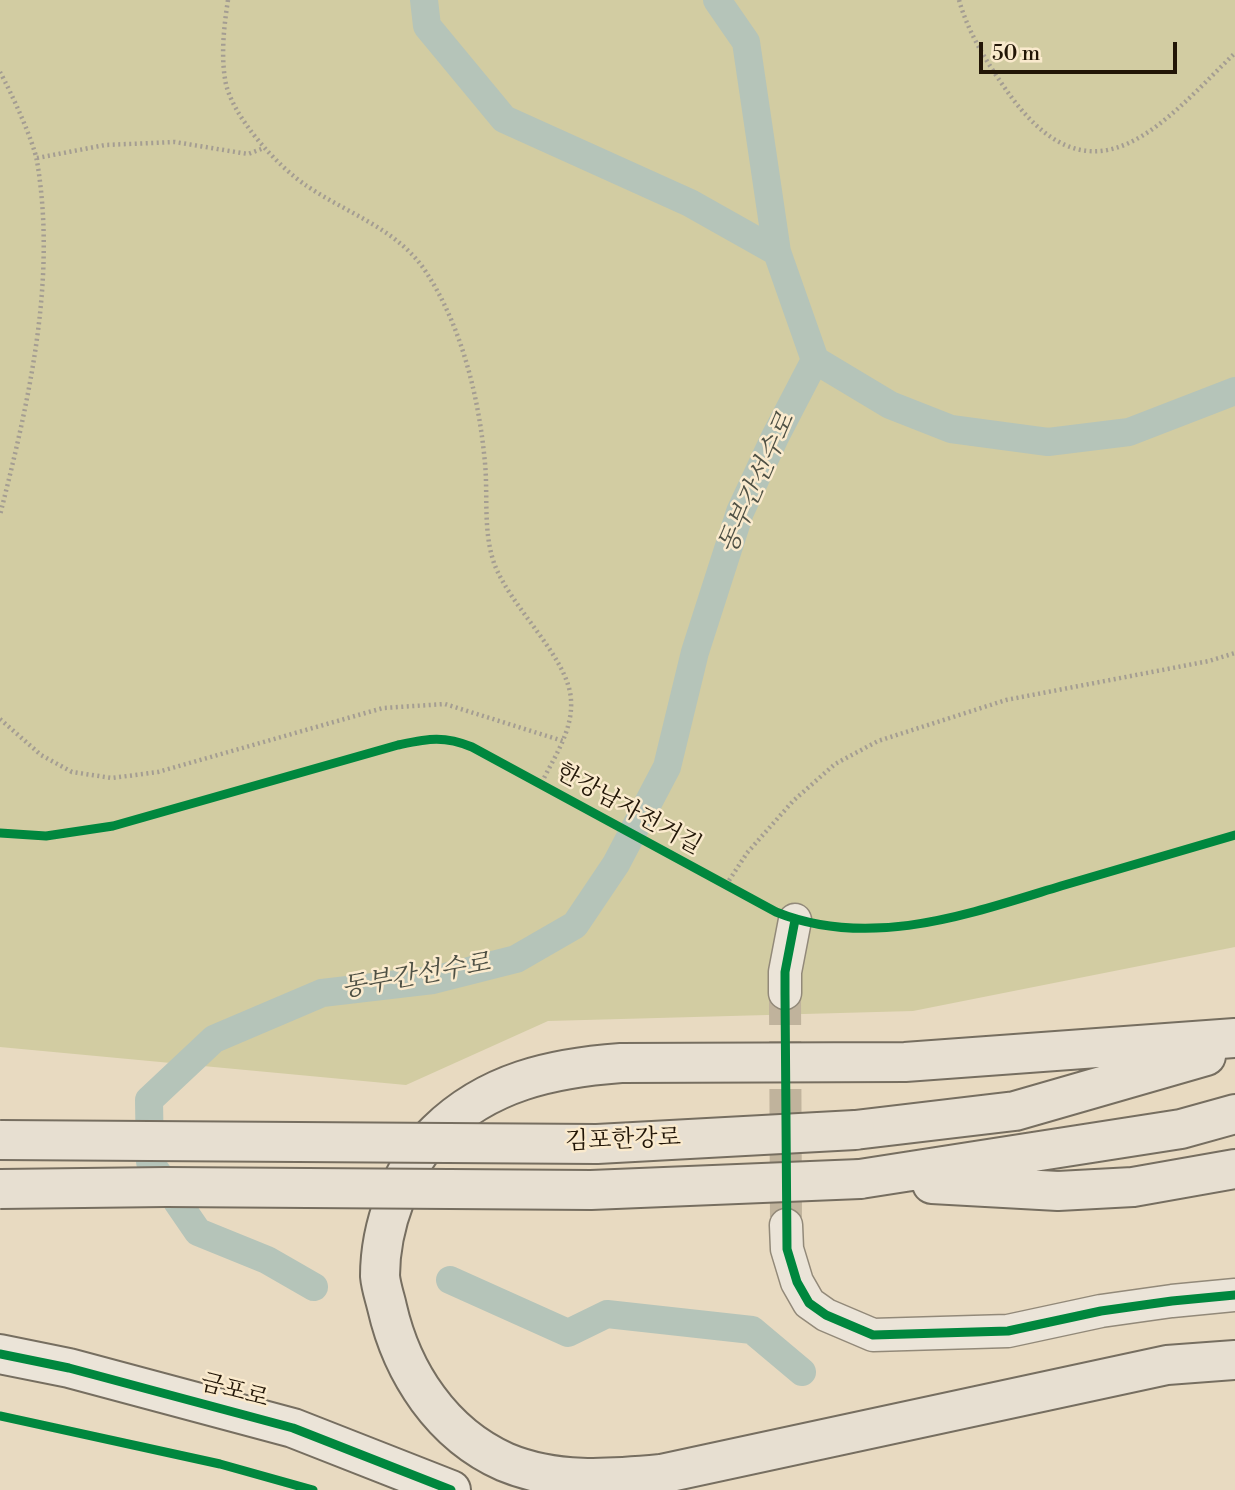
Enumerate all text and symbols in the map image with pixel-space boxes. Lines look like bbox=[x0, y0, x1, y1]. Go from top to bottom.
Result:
scale bar bbox=[983, 28, 1181, 72]
text: 50 m bbox=[992, 41, 1040, 67]
water label: 동부간선수로 bbox=[713, 409, 803, 559]
street label: 한강남자전거길 bbox=[550, 758, 706, 862]
water label: 동부간선수로 bbox=[339, 949, 493, 1005]
street label: 김포한강로 bbox=[565, 1125, 681, 1157]
street label: 금포로 bbox=[197, 1369, 271, 1415]

